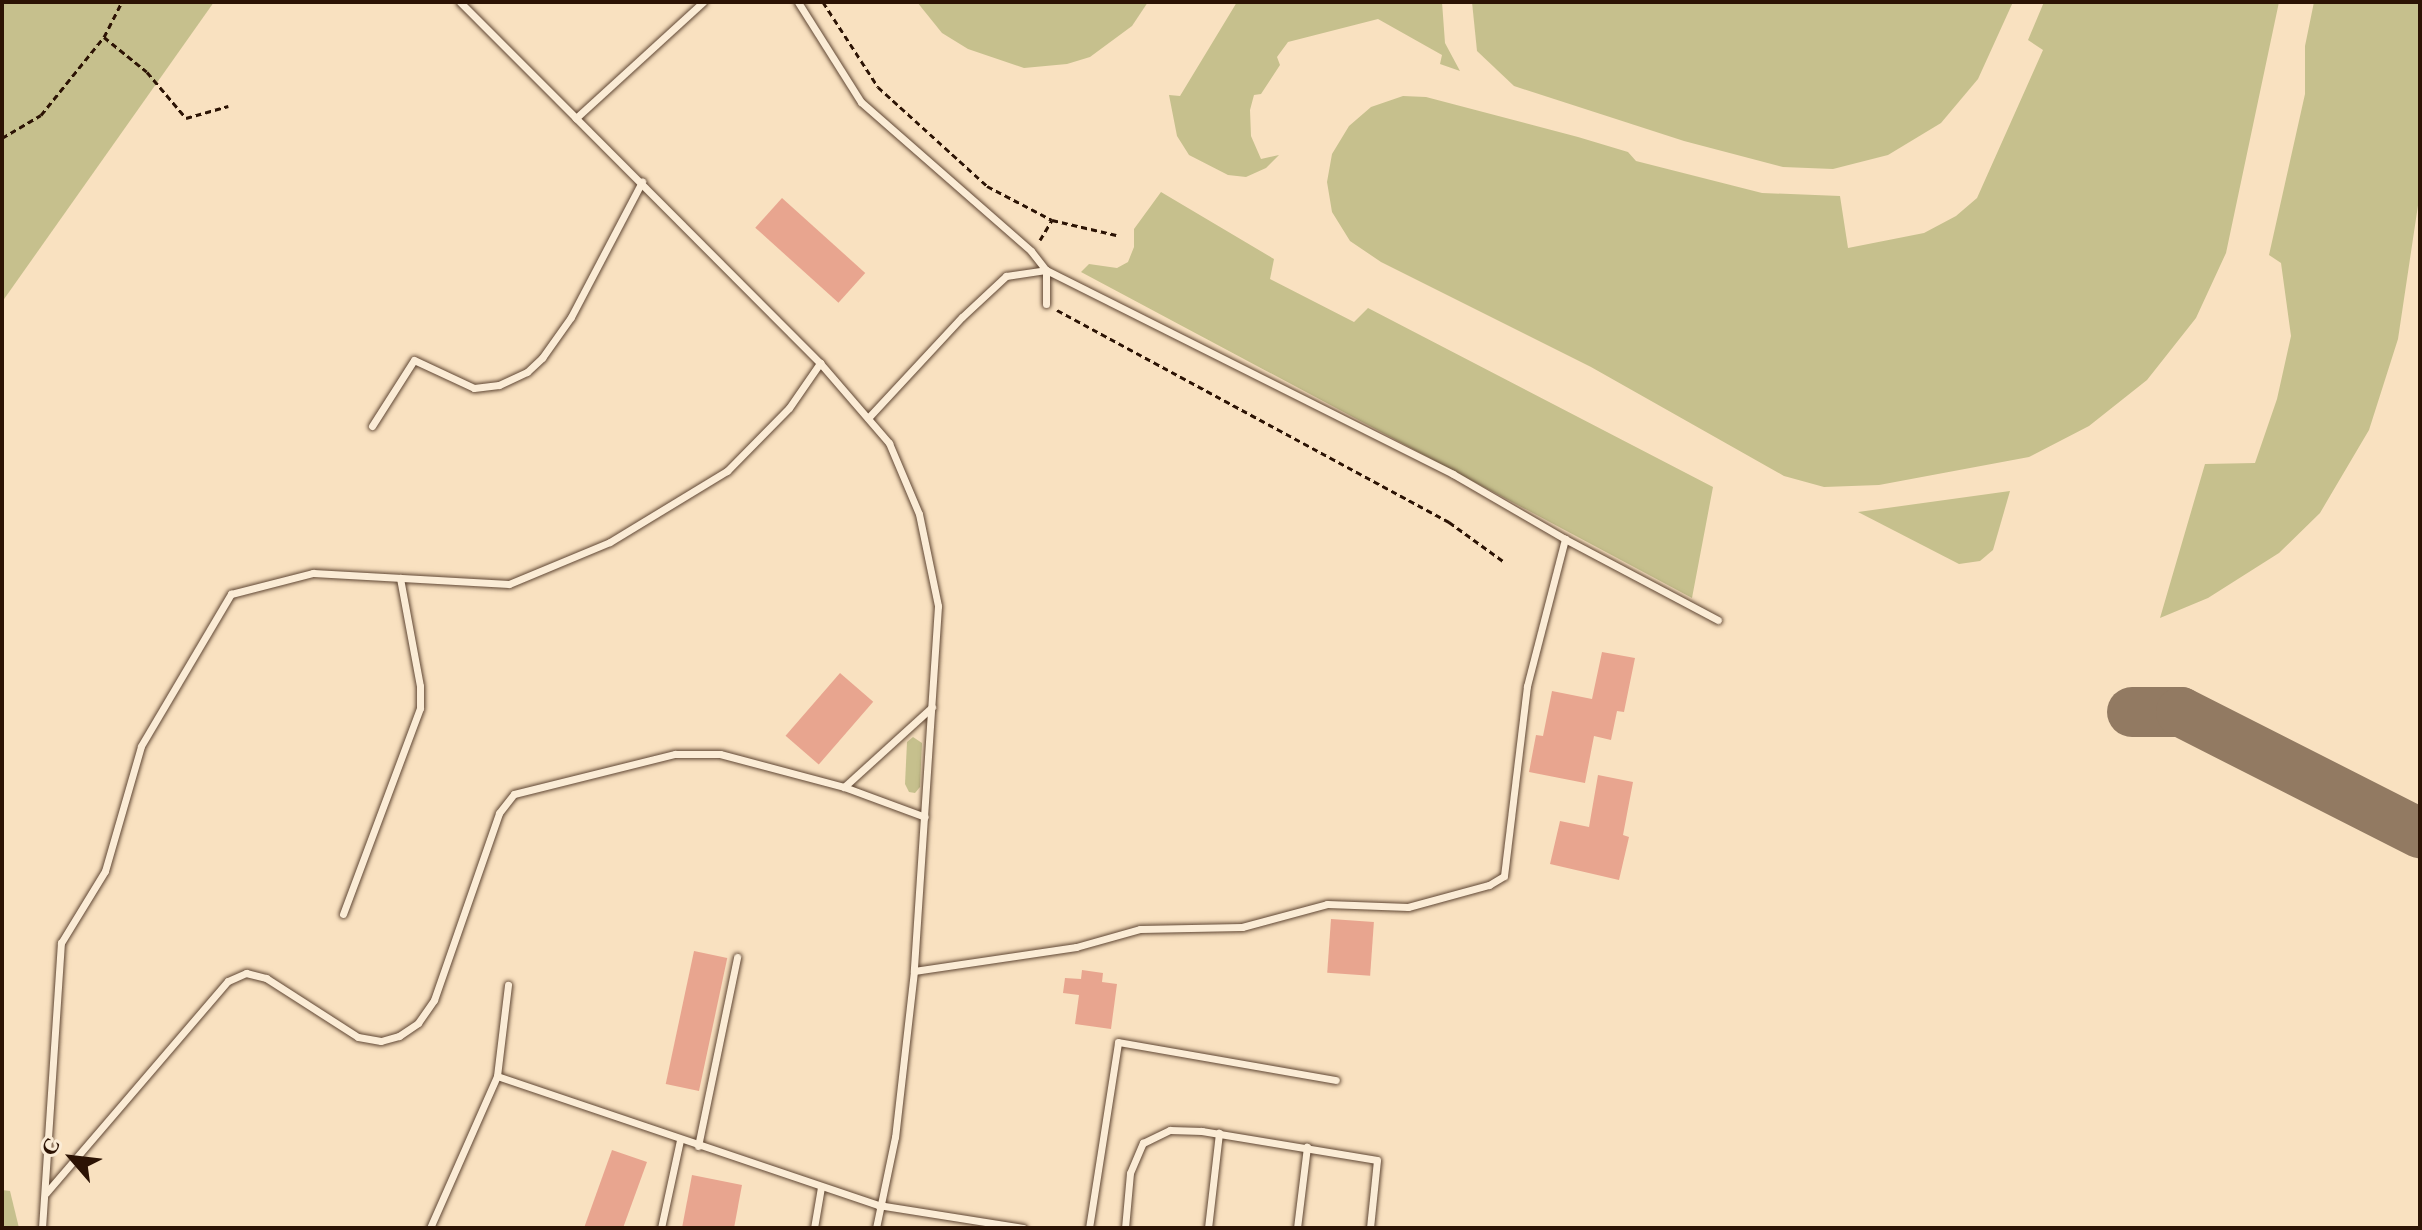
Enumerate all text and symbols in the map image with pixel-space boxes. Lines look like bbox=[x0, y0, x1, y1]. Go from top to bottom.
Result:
north arrow bbox=[32, 1118, 112, 1198]
text: С bbox=[34, 1133, 67, 1160]

